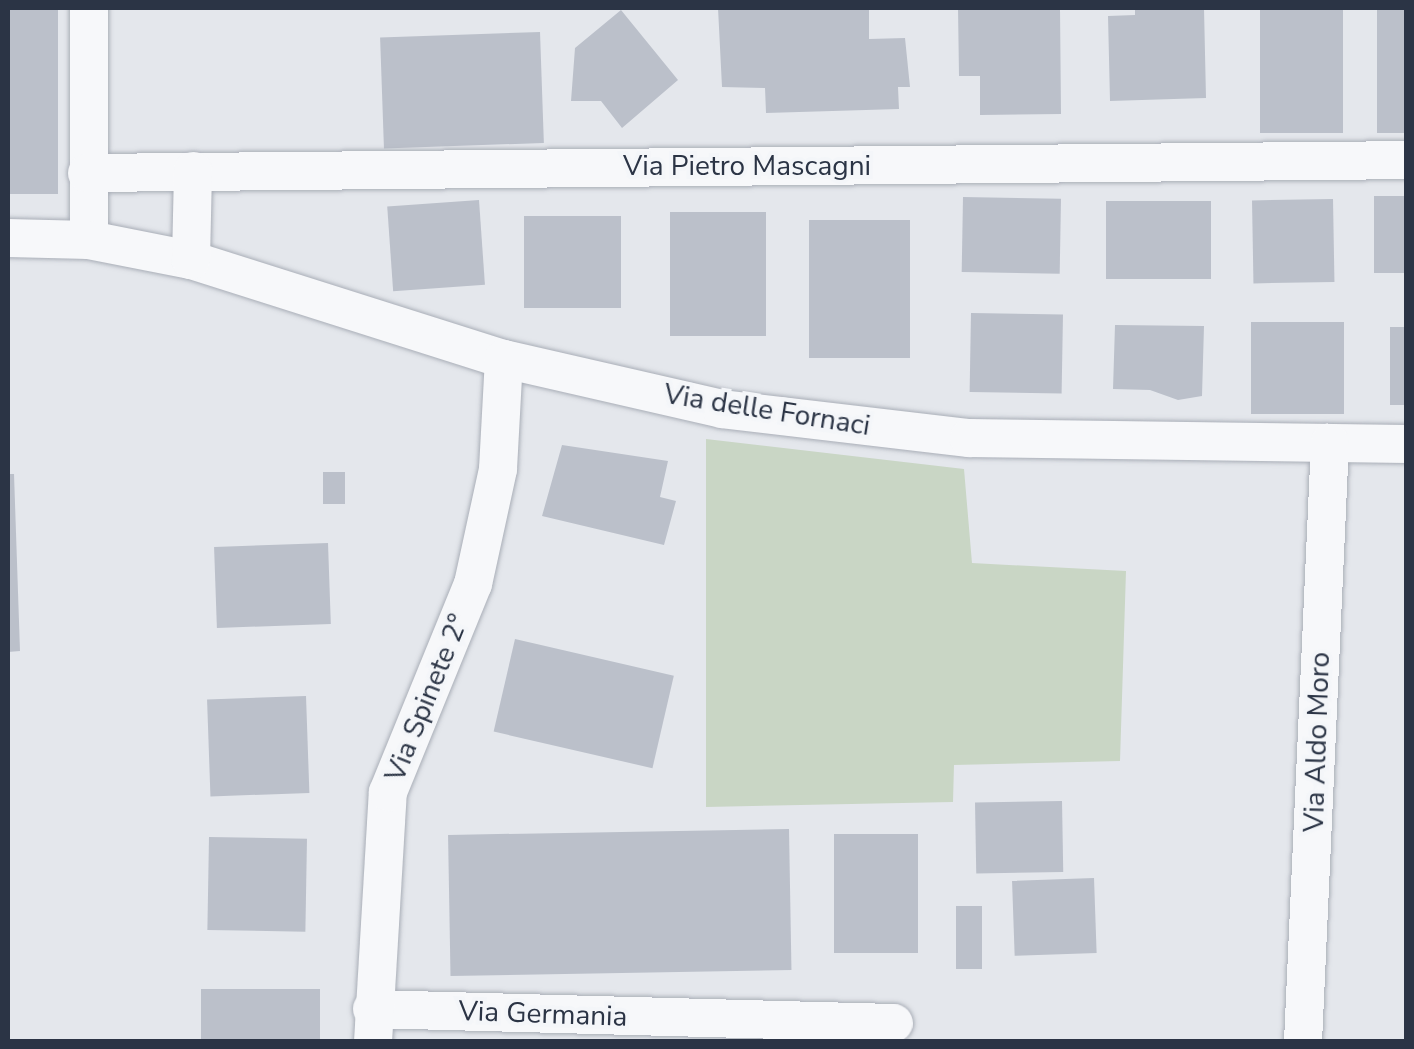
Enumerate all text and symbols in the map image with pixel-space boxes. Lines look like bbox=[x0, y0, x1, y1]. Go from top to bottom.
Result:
street label: Via Pietro Mascagni bbox=[623, 149, 871, 183]
street label: Via delle Fornaci bbox=[662, 377, 872, 443]
street label: Via Spinete 2° bbox=[378, 609, 476, 787]
street label: Via Aldo Moro bbox=[1297, 651, 1337, 833]
street label: Via Germania bbox=[458, 994, 628, 1034]

